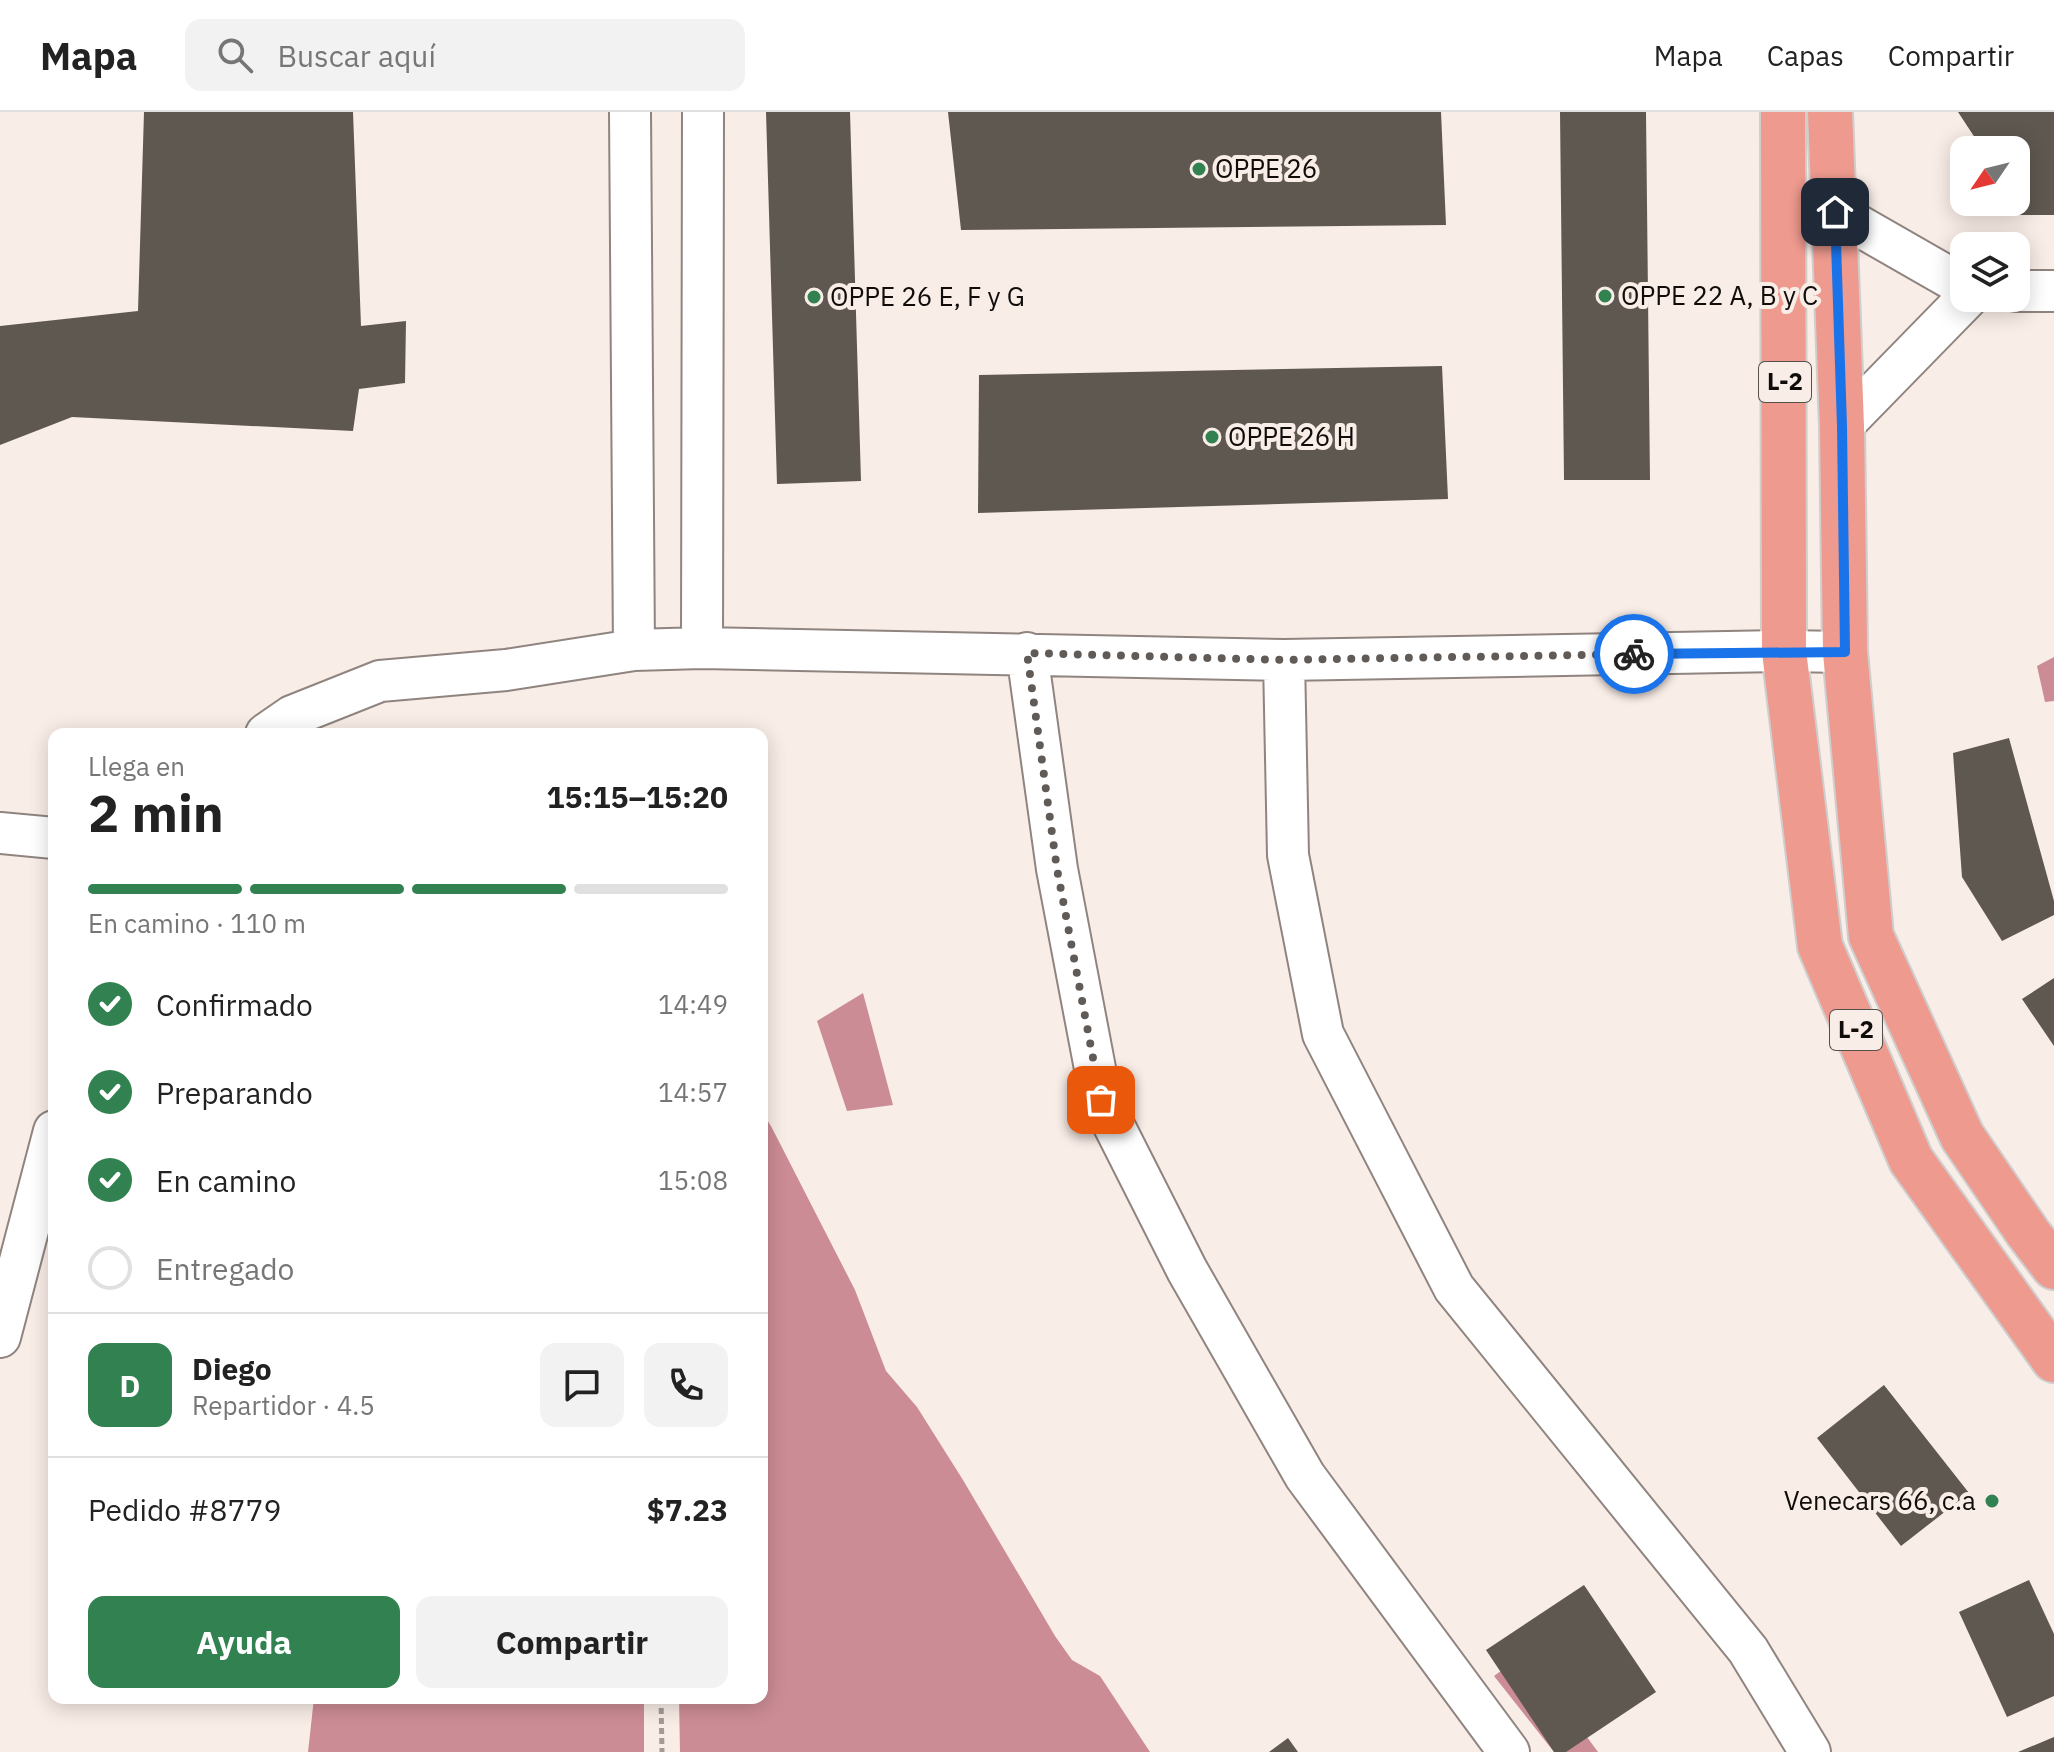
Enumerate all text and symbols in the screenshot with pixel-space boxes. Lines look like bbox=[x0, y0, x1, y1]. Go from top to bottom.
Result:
search box bbox=[185, 19, 745, 91]
text: Mapa bbox=[40, 31, 137, 80]
icon: search bbox=[213, 33, 257, 77]
text: Buscar aquí bbox=[277, 36, 436, 75]
text: Mapa bbox=[1654, 37, 1723, 74]
text: Capas bbox=[1767, 37, 1844, 74]
text: Compartir bbox=[1888, 37, 2014, 74]
north arrow bbox=[1950, 136, 2030, 216]
map controls bbox=[1950, 136, 2030, 312]
place label: OPPE 26 bbox=[1215, 151, 1317, 185]
marker: OPPE 26 bbox=[1190, 160, 1208, 178]
pin bbox=[1801, 178, 1869, 246]
icon: home bbox=[1813, 190, 1857, 234]
button: layers bbox=[1950, 232, 2030, 312]
place label: OPPE 22 A, B y C bbox=[1621, 278, 1818, 312]
place label: OPPE 26 E, F y G bbox=[830, 279, 1025, 313]
marker: OPPE 22 A, B y C bbox=[1596, 287, 1614, 305]
marker: OPPE 26 E, F y G bbox=[805, 288, 823, 306]
road number: L-2 bbox=[1759, 362, 1811, 402]
place label: OPPE 26 H bbox=[1228, 419, 1355, 453]
marker: OPPE 26 H bbox=[1203, 428, 1221, 446]
courier bbox=[1594, 614, 1674, 694]
icon: bike bbox=[1612, 632, 1656, 676]
text: Llega en bbox=[88, 749, 185, 783]
text: 15:15–15:20 bbox=[547, 777, 728, 816]
text: 2 min bbox=[88, 779, 224, 846]
text: En camino · 110 m bbox=[88, 906, 306, 940]
icon: check bbox=[88, 982, 132, 1026]
text: Confirmado bbox=[156, 985, 313, 1024]
text: 14:49 bbox=[658, 987, 728, 1021]
road number: L-2 bbox=[1830, 1010, 1882, 1050]
pin bbox=[1067, 1066, 1135, 1134]
icon: check bbox=[88, 1070, 132, 1114]
text: Preparando bbox=[156, 1073, 313, 1112]
text: 14:57 bbox=[658, 1075, 728, 1109]
icon: bag bbox=[1079, 1078, 1123, 1122]
icon: check bbox=[88, 1158, 132, 1202]
text: En camino bbox=[156, 1161, 296, 1200]
text: 15:08 bbox=[658, 1163, 728, 1197]
text: Entregado bbox=[156, 1249, 294, 1288]
button: chat bbox=[540, 1343, 624, 1427]
button: phone bbox=[644, 1343, 728, 1427]
text: Diego bbox=[192, 1349, 272, 1388]
text: D bbox=[120, 1366, 140, 1405]
text: Repartidor · 4.5 bbox=[192, 1388, 375, 1422]
place label: Venecars 66, c.a bbox=[1784, 1483, 1976, 1517]
text: Pedido #8779 bbox=[88, 1490, 282, 1529]
text: $7.23 bbox=[647, 1490, 728, 1529]
marker: Venecars 66, c.a bbox=[1983, 1492, 2001, 1510]
button: Ayuda bbox=[88, 1596, 400, 1688]
button: Compartir bbox=[416, 1596, 728, 1688]

